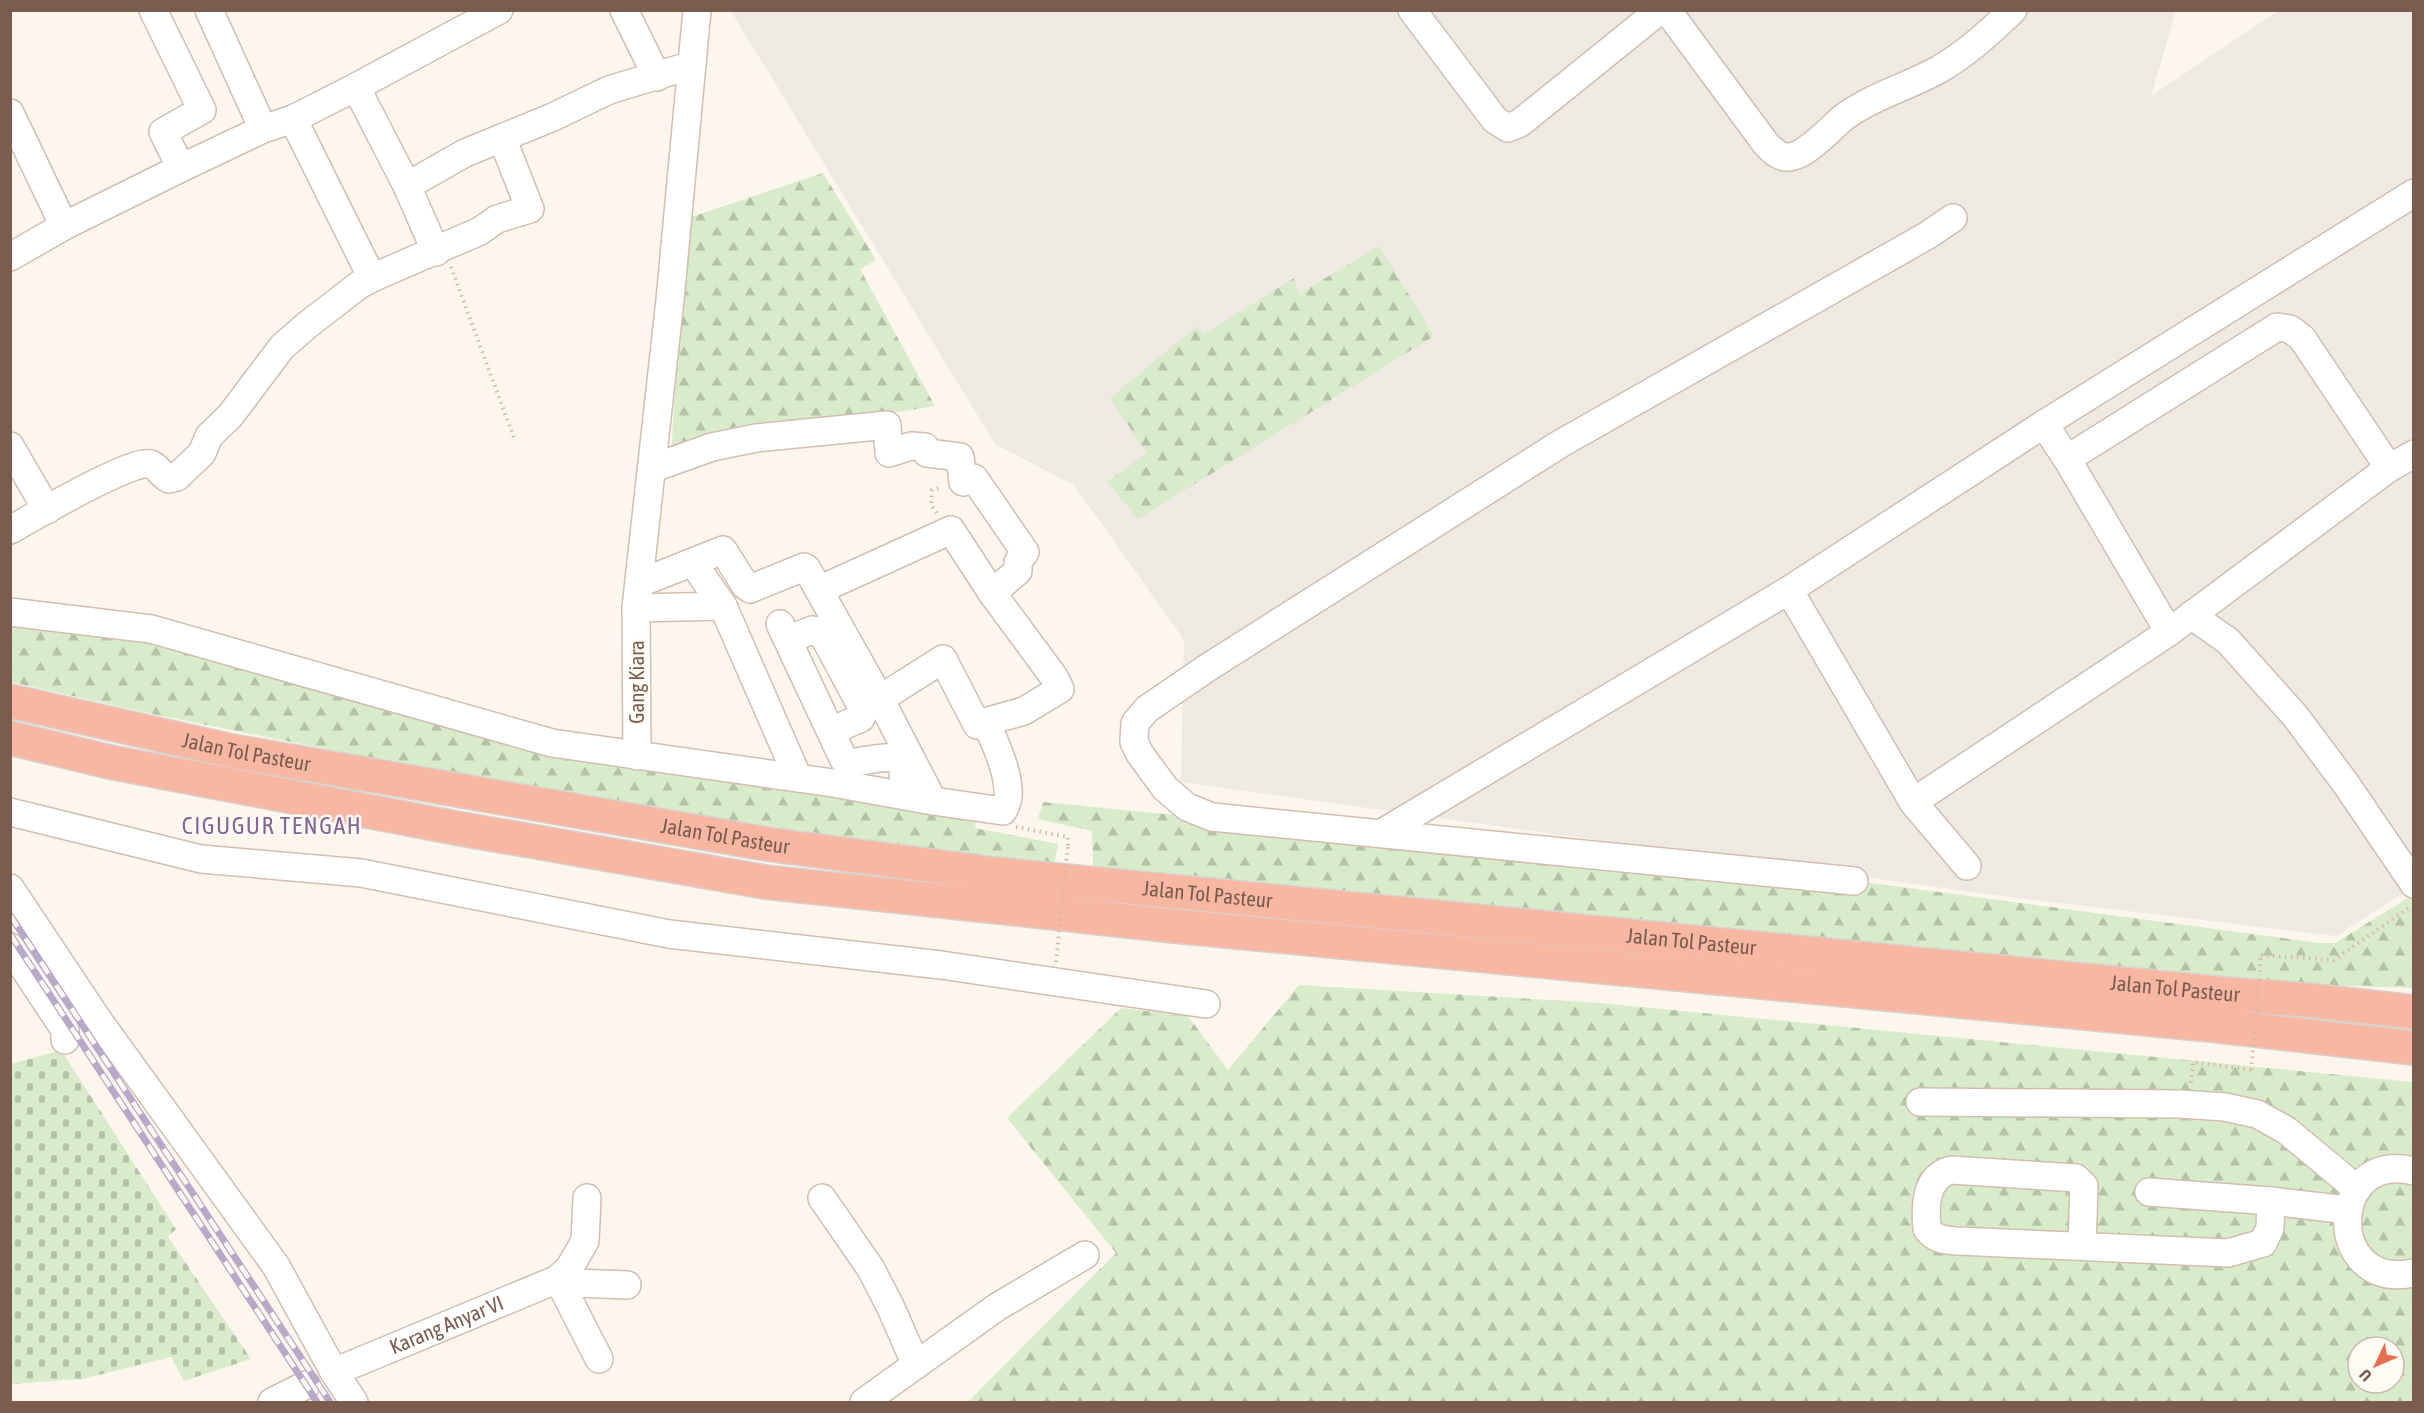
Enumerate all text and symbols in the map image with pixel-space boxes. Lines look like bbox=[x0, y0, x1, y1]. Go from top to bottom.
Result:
street label: Gang Kiara bbox=[624, 640, 648, 724]
street label: Jalan Tol Pasteur bbox=[180, 727, 313, 776]
district label: CIGUGUR TENGAH bbox=[182, 812, 362, 839]
street label: Jalan Tol Pasteur bbox=[659, 813, 792, 858]
street label: Jalan Tol Pasteur bbox=[1142, 875, 1274, 912]
street label: Jalan Tol Pasteur bbox=[1625, 923, 1758, 959]
street label: Jalan Tol Pasteur bbox=[2109, 970, 2241, 1006]
street label: Karang Anyar VI bbox=[386, 1290, 507, 1359]
north arrow bbox=[2346, 1335, 2406, 1395]
text: U bbox=[2355, 1366, 2375, 1385]

